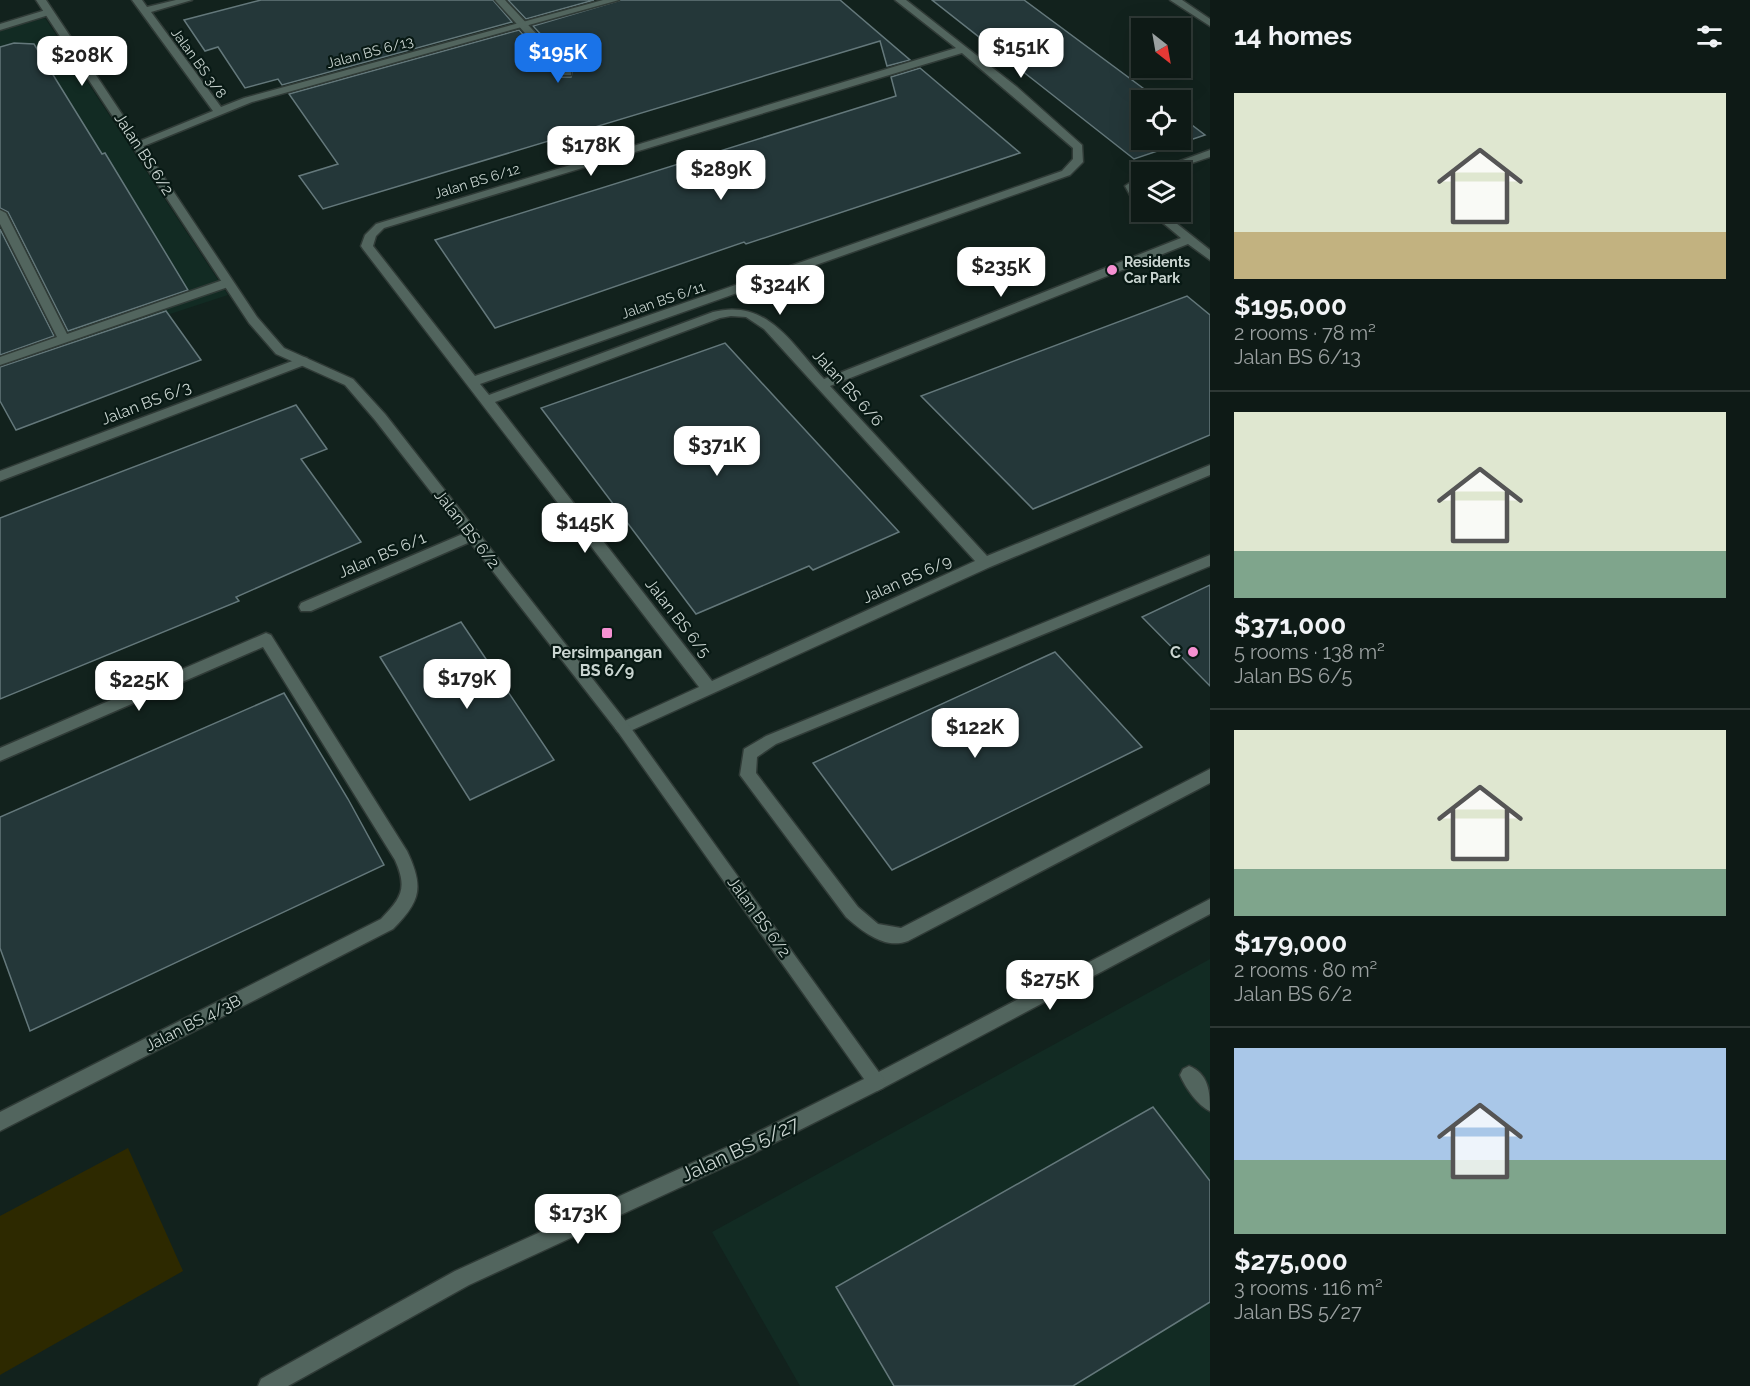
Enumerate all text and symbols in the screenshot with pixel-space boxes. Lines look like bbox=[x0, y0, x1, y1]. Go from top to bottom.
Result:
north arrow bbox=[1131, 18, 1191, 78]
map controls bbox=[1131, 18, 1191, 222]
icon: filters bbox=[1693, 20, 1726, 53]
text: 14 homes bbox=[1234, 21, 1352, 51]
street label: Jalan BS 3/8 bbox=[168, 25, 230, 101]
pin: $151K bbox=[979, 28, 1063, 79]
street label: Jalan BS 6/13 bbox=[325, 33, 415, 71]
pin: $195K bbox=[516, 33, 600, 84]
text: $151K bbox=[993, 35, 1049, 59]
pin: $208K bbox=[40, 36, 124, 87]
text: $195K bbox=[529, 40, 587, 64]
text: $208K bbox=[51, 43, 113, 67]
button: locate bbox=[1131, 90, 1191, 150]
street label: Jalan BS 6/2 bbox=[110, 109, 178, 199]
pin: $178K bbox=[549, 126, 633, 177]
icon: home bbox=[1426, 132, 1534, 240]
text: $178K bbox=[561, 133, 621, 157]
pin: $289K bbox=[679, 150, 763, 201]
text: $289K bbox=[690, 157, 752, 181]
street label: Jalan BS 6/12 bbox=[432, 160, 522, 202]
button: layers bbox=[1131, 162, 1191, 222]
pin: $235K bbox=[959, 247, 1043, 298]
text: $235K bbox=[971, 254, 1031, 278]
place label: Residents Car Park bbox=[1124, 254, 1190, 286]
marker: Residents Car Park bbox=[1105, 263, 1119, 277]
pin: $324K bbox=[738, 265, 822, 316]
text: $324K bbox=[750, 272, 810, 296]
street label: Jalan BS 6/11 bbox=[619, 278, 707, 322]
text: $195,000 bbox=[1234, 291, 1347, 321]
text: 2 rooms · 78 m² bbox=[1234, 321, 1376, 345]
text: Jalan BS 6/13 bbox=[1234, 345, 1361, 369]
street label: Jalan BS 6/6 bbox=[809, 346, 887, 430]
street label: Jalan BS 6/3 bbox=[98, 377, 194, 429]
pin: $371K bbox=[675, 426, 759, 477]
text: $371K bbox=[688, 433, 746, 457]
icon: home bbox=[1426, 451, 1534, 559]
street label: Jalan BS 6/2 bbox=[430, 486, 504, 572]
pin: $145K bbox=[543, 503, 627, 554]
text: $145K bbox=[556, 510, 614, 534]
street label: Jalan BS 6/1 bbox=[335, 528, 429, 582]
street label: Jalan BS 6/9 bbox=[860, 551, 954, 607]
street label: Jalan BS 6/5 bbox=[641, 575, 715, 661]
text: $371,000 bbox=[1234, 610, 1346, 640]
marker: Persimpangan BS 6/9 bbox=[600, 626, 614, 640]
text: 5 rooms · 138 m² bbox=[1234, 640, 1385, 664]
place label: Persimpangan BS 6/9 bbox=[552, 643, 662, 680]
place label: C bbox=[1170, 643, 1181, 662]
marker: C bbox=[1186, 645, 1200, 659]
pin: $179K bbox=[425, 659, 509, 710]
pin: $225K bbox=[97, 661, 181, 712]
text: Jalan BS 6/5 bbox=[1234, 664, 1352, 688]
text: $179K bbox=[438, 666, 496, 690]
text: $225K bbox=[109, 668, 169, 692]
pin: $122K bbox=[933, 708, 1017, 759]
text: $122K bbox=[946, 715, 1004, 739]
icon: home bbox=[1426, 769, 1534, 877]
street label: Jalan BS 6/2 bbox=[724, 873, 794, 961]
text: $179,000 bbox=[1234, 928, 1347, 958]
text: 2 rooms · 80 m² bbox=[1234, 958, 1377, 982]
pin: $275K bbox=[1008, 960, 1092, 1011]
text: $275K bbox=[1020, 967, 1080, 991]
text: Jalan BS 6/2 bbox=[1234, 982, 1352, 1006]
street label: Jalan BS 4/3B bbox=[142, 991, 244, 1055]
icon: home bbox=[1426, 1087, 1534, 1195]
street label: Jalan BS 5/27 bbox=[677, 1111, 803, 1187]
pin: $173K bbox=[536, 1194, 620, 1245]
text: $173K bbox=[549, 1201, 607, 1225]
text: $275,000 bbox=[1234, 1246, 1348, 1276]
text: 3 rooms · 116 m² bbox=[1234, 1276, 1383, 1300]
text: Jalan BS 5/27 bbox=[1234, 1300, 1362, 1324]

